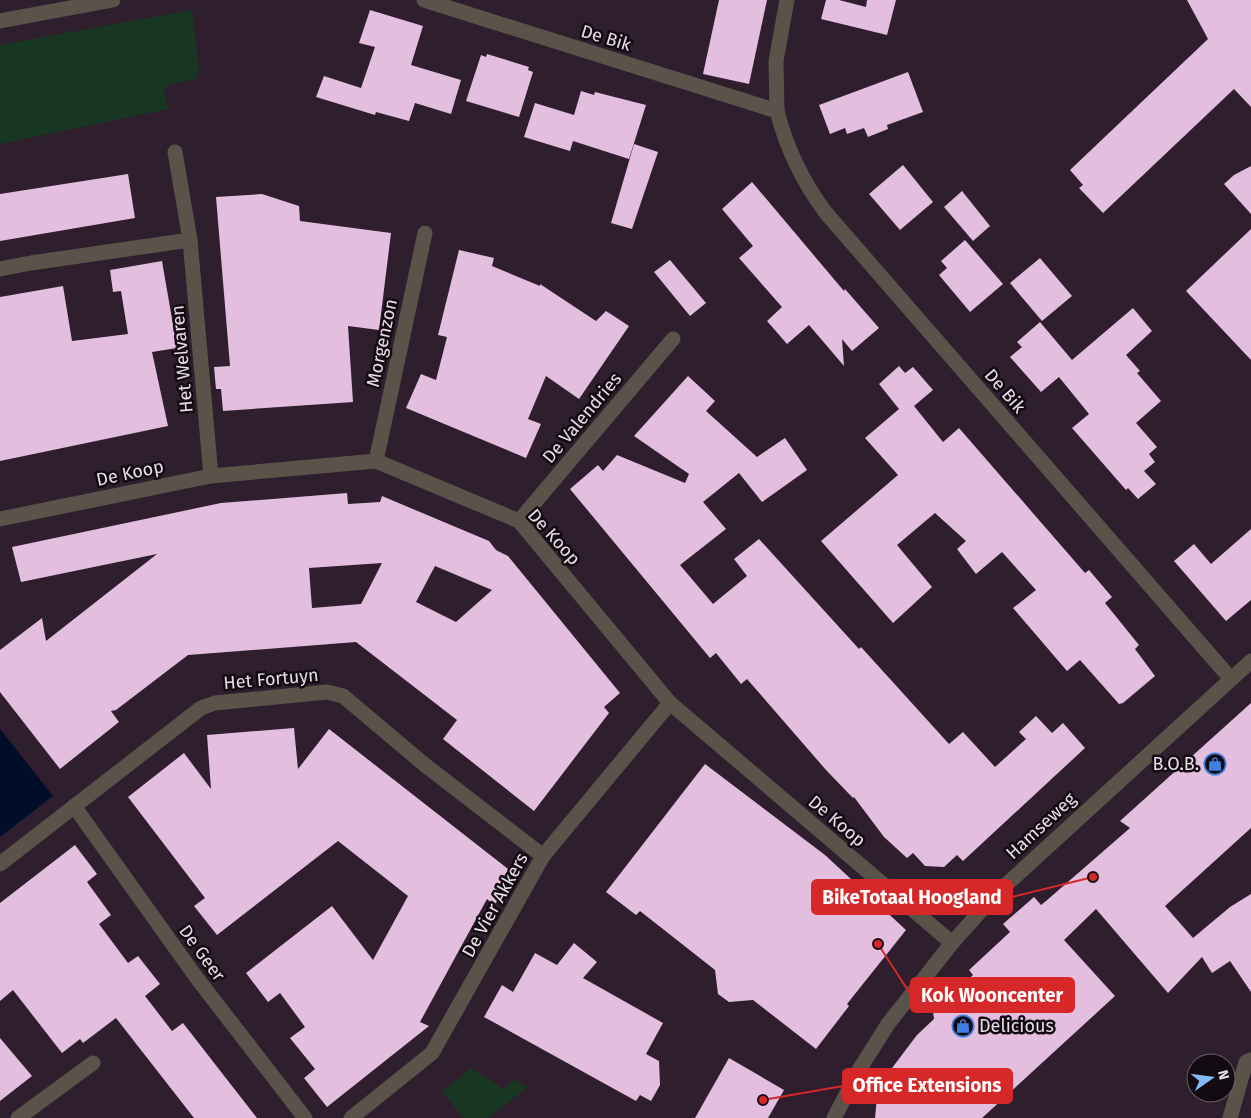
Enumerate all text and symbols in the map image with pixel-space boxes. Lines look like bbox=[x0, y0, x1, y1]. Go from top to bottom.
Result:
street label: De Bik bbox=[578, 20, 635, 56]
street label: Morgenzon bbox=[362, 297, 402, 389]
street label: Het Welvaren bbox=[166, 304, 198, 414]
street label: De Bik bbox=[980, 364, 1031, 418]
street label: De Valendries bbox=[538, 368, 626, 468]
street label: De Koop bbox=[94, 455, 166, 491]
street label: De Koop bbox=[523, 504, 585, 570]
street label: Het Fortuyn bbox=[223, 664, 319, 694]
shop icon: B.O.B. bbox=[1203, 752, 1227, 776]
place label: B.O.B. bbox=[1152, 753, 1199, 775]
street label: Hamseweg bbox=[1001, 788, 1081, 864]
street label: De Koop bbox=[804, 791, 870, 851]
street label: De Vier Akkers bbox=[457, 849, 533, 961]
callout: BikeTotaal Hoogland bbox=[812, 880, 1012, 914]
text: BikeTotaal Hoogland bbox=[822, 886, 1002, 909]
street label: De Geer bbox=[174, 921, 230, 985]
callout: Kok Wooncenter bbox=[911, 978, 1074, 1012]
text: Kok Wooncenter bbox=[921, 984, 1063, 1007]
shop icon: Delicious bbox=[951, 1014, 975, 1038]
place label: Delicious bbox=[979, 1015, 1054, 1037]
north arrow bbox=[1186, 1053, 1236, 1103]
text: N bbox=[1214, 1068, 1233, 1082]
callout: Office Extensions bbox=[843, 1069, 1012, 1103]
text: Office Extensions bbox=[853, 1074, 1001, 1097]

